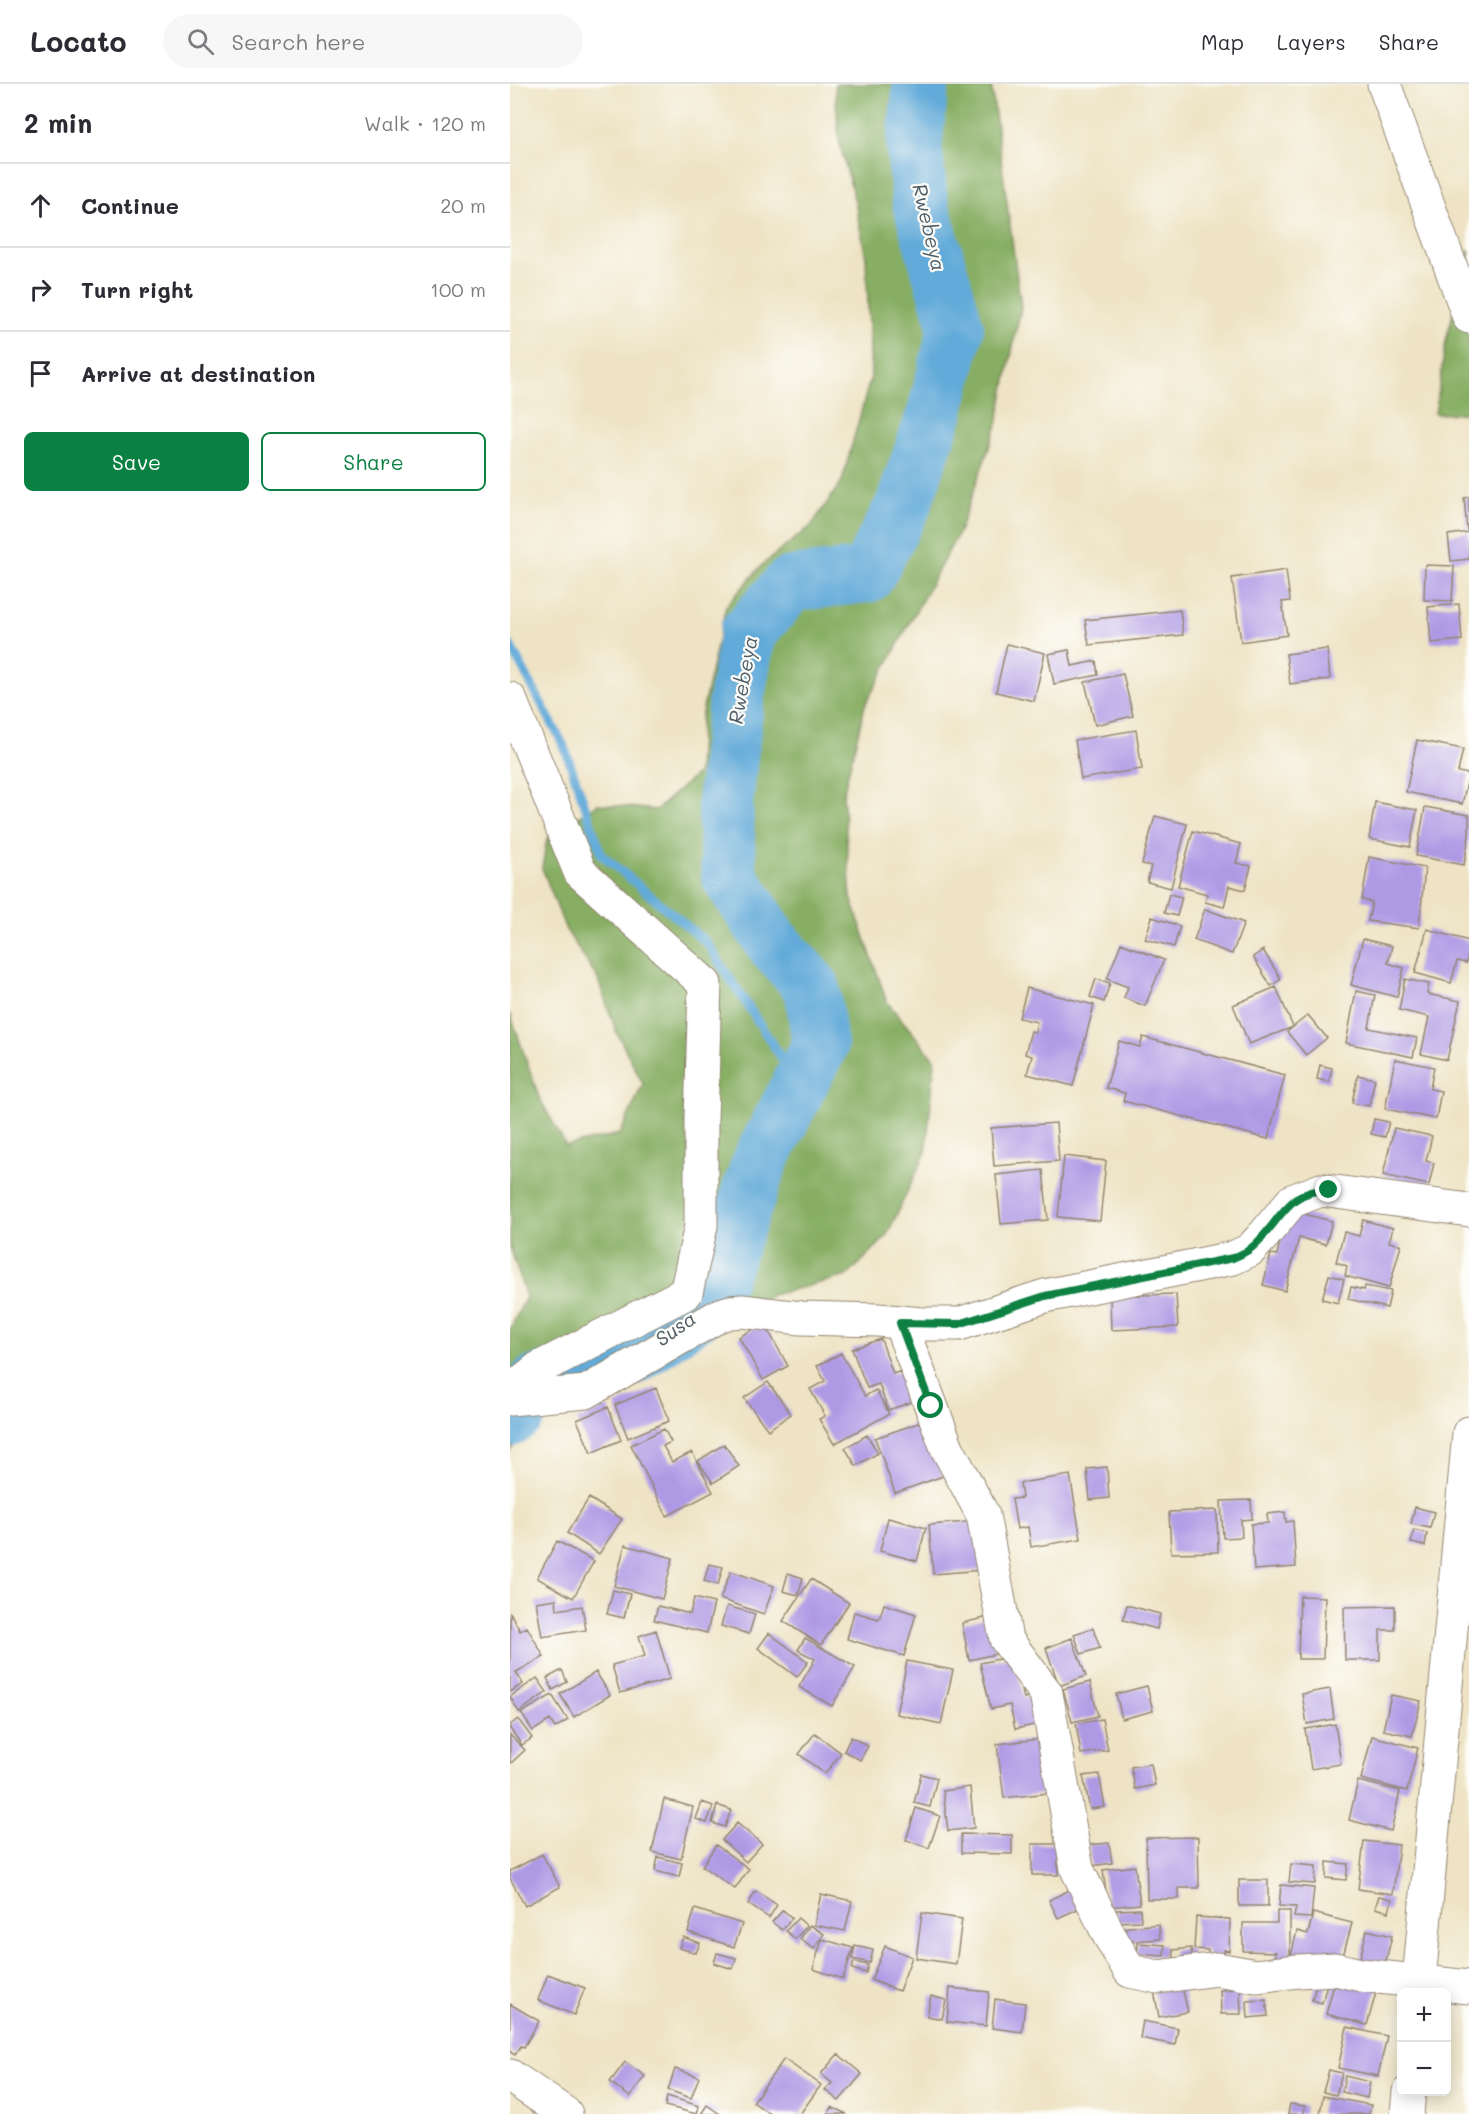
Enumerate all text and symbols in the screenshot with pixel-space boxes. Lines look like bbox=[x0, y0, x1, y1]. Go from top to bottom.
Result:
search box bbox=[163, 14, 583, 68]
text: Locato bbox=[30, 23, 127, 59]
icon: search bbox=[184, 25, 217, 58]
text: Search here bbox=[232, 27, 365, 56]
text: Map bbox=[1201, 28, 1244, 55]
text: Layers bbox=[1277, 28, 1346, 55]
text: Share bbox=[1379, 28, 1439, 55]
text: 2 min bbox=[24, 106, 92, 140]
text: Walk · 120 m bbox=[364, 110, 486, 136]
water label: Rwebeya bbox=[907, 181, 953, 273]
icon: ahead bbox=[24, 189, 57, 222]
text: Continue bbox=[81, 191, 179, 220]
text: 20 m bbox=[440, 192, 486, 218]
icon: right bbox=[24, 273, 57, 306]
text: Turn right bbox=[81, 275, 193, 304]
text: 100 m bbox=[430, 276, 486, 302]
icon: arrive bbox=[24, 357, 57, 390]
text: Arrive at destination bbox=[81, 359, 316, 388]
button: Save bbox=[24, 432, 249, 491]
button: Share bbox=[261, 432, 486, 491]
water label: Rwebeya bbox=[721, 634, 763, 726]
route end bbox=[1315, 1176, 1341, 1202]
water label: Susa bbox=[649, 1305, 701, 1351]
route start bbox=[917, 1392, 943, 1418]
map controls bbox=[1397, 1988, 1451, 2096]
button: + bbox=[1397, 1988, 1451, 2042]
button: − bbox=[1397, 2042, 1451, 2096]

